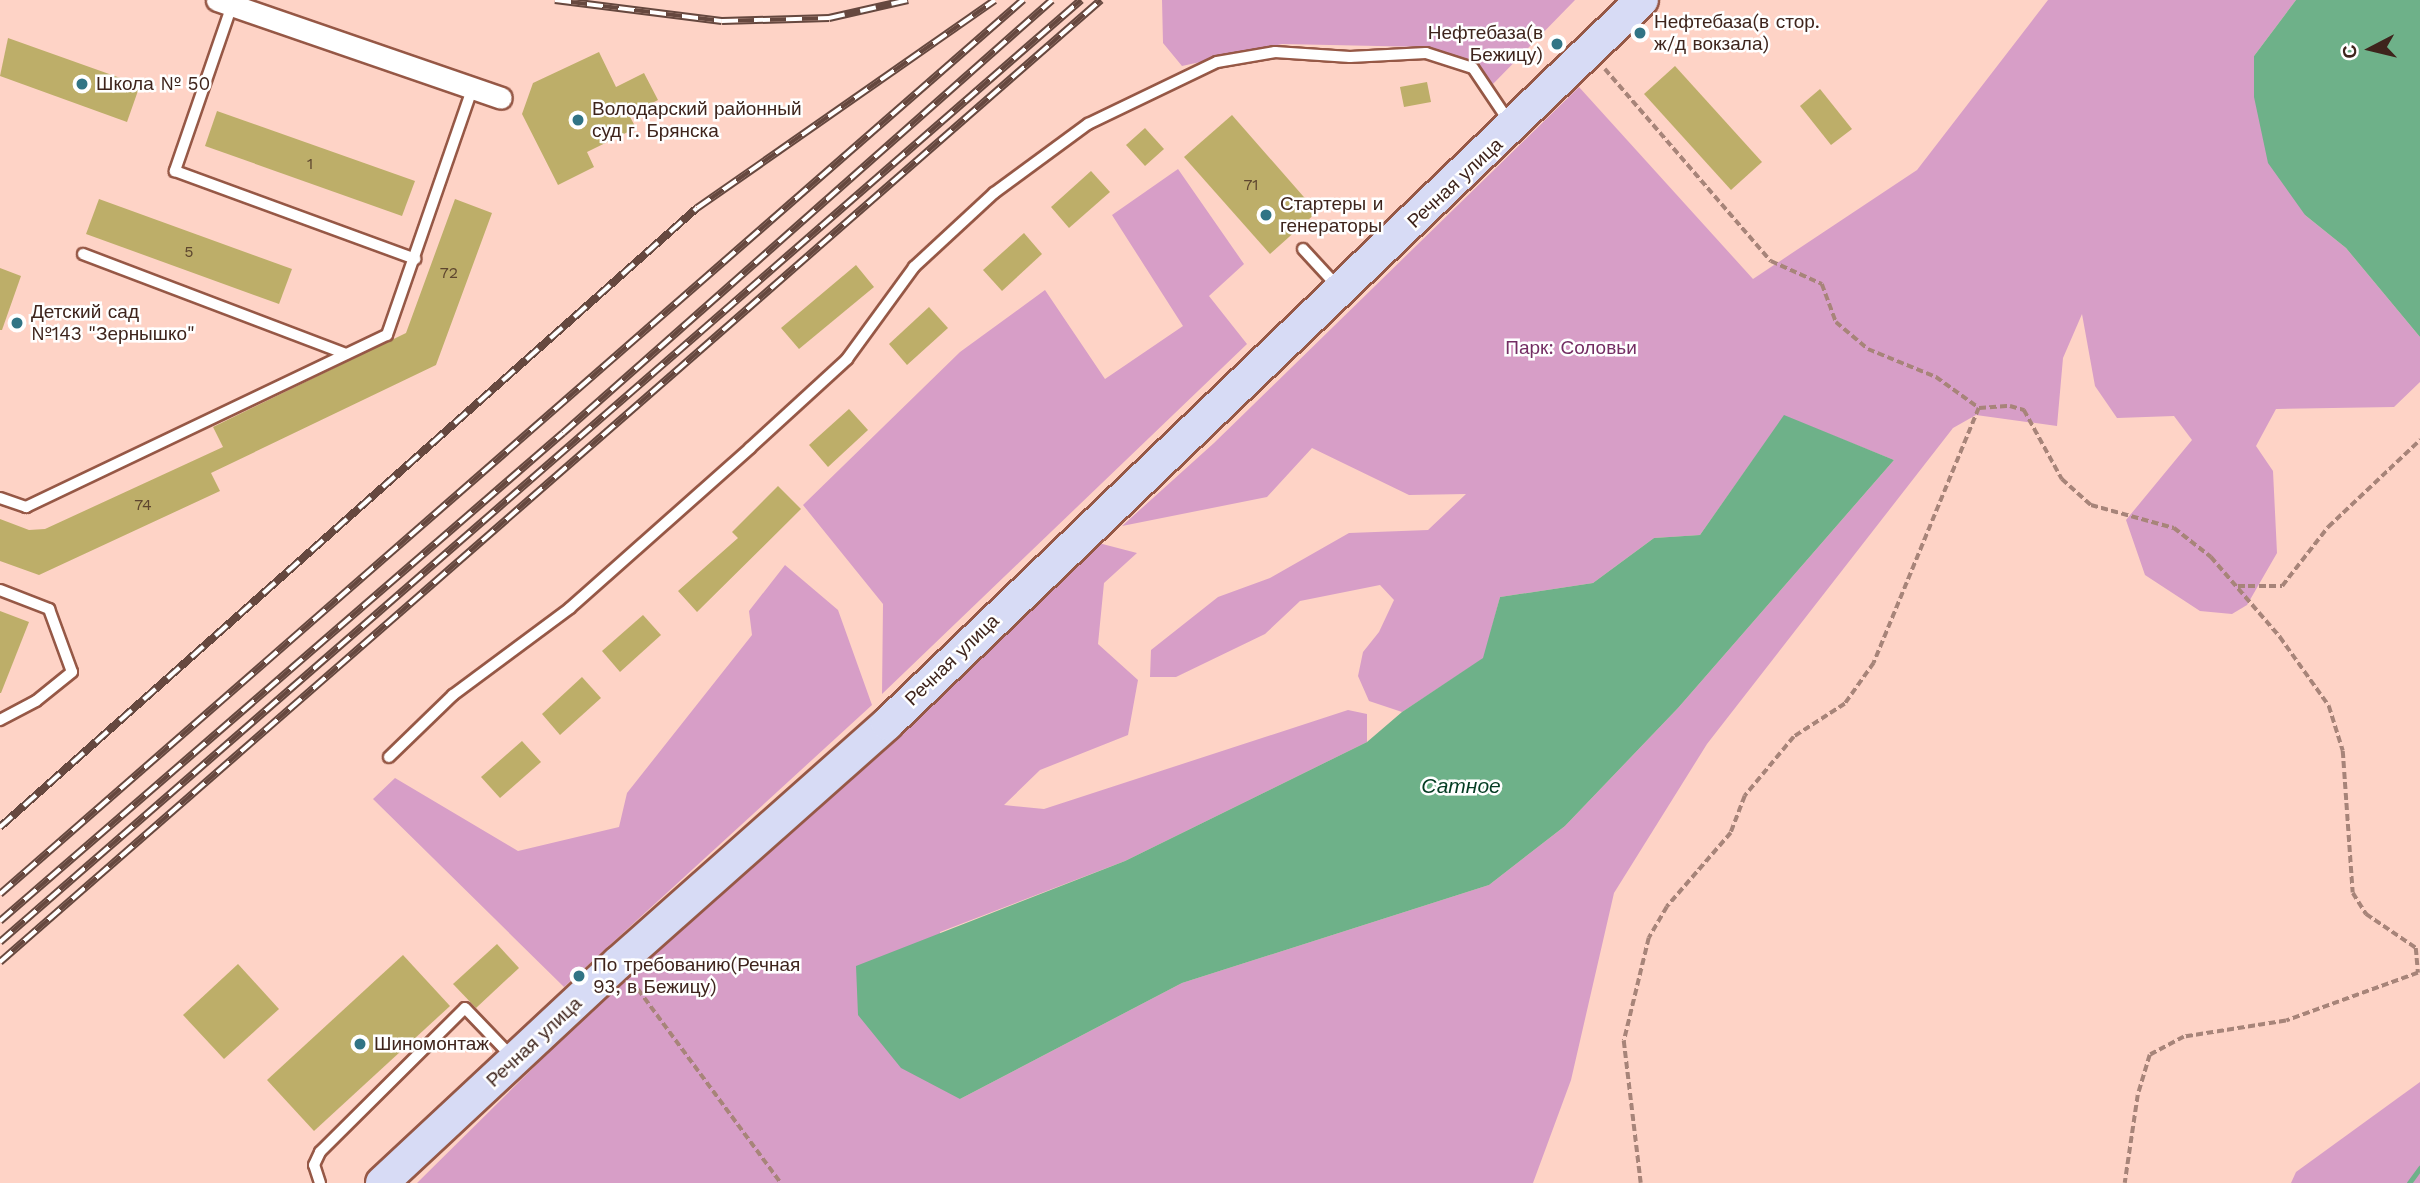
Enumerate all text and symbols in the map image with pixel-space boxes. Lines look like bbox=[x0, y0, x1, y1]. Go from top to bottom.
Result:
place label: Нефтебаза(в стор. ж/д вокзала) bbox=[1654, 11, 1820, 55]
north arrow bbox=[2336, 14, 2406, 84]
place label: Нефтебаза(в Бежицу) bbox=[1428, 22, 1543, 66]
marker: Нефтебаза(в стор. ж/д вокзала) bbox=[1632, 25, 1648, 41]
marker: Нефтебаза(в Бежицу) bbox=[1549, 36, 1565, 52]
text: С bbox=[2337, 43, 2362, 60]
place label: Школа № 50 bbox=[96, 73, 210, 95]
marker: Школа № 50 bbox=[74, 76, 90, 92]
place label: Володарский районный суд г. Брянска bbox=[592, 98, 802, 142]
marker: Володарский районный суд г. Брянска bbox=[570, 112, 586, 128]
street label: Речная улица bbox=[1403, 133, 1507, 233]
house number: 1 bbox=[307, 154, 313, 174]
house number: 71 bbox=[1243, 175, 1259, 195]
place label: Стартеры и генераторы bbox=[1280, 193, 1383, 237]
marker: Стартеры и генераторы bbox=[1258, 207, 1274, 223]
house number: 5 bbox=[184, 242, 194, 262]
house number: 72 bbox=[440, 263, 458, 283]
place label: Детский сад №143 "Зернышко" bbox=[31, 301, 195, 345]
marker: Детский сад №143 "Зернышко" bbox=[9, 315, 25, 331]
park label: Парк: Соловьи bbox=[1505, 337, 1637, 359]
house number: 74 bbox=[134, 495, 152, 515]
street label: Речная улица bbox=[900, 610, 1004, 710]
water label: Сатное bbox=[1421, 773, 1501, 799]
place label: По требованию(Речная 93, в Бежицу) bbox=[593, 954, 800, 998]
marker: По требованию(Речная 93, в Бежицу) bbox=[571, 968, 587, 984]
street label: Речная улица bbox=[482, 992, 586, 1092]
place label: Шиномонтаж bbox=[374, 1033, 489, 1055]
marker: Шиномонтаж bbox=[352, 1036, 368, 1052]

